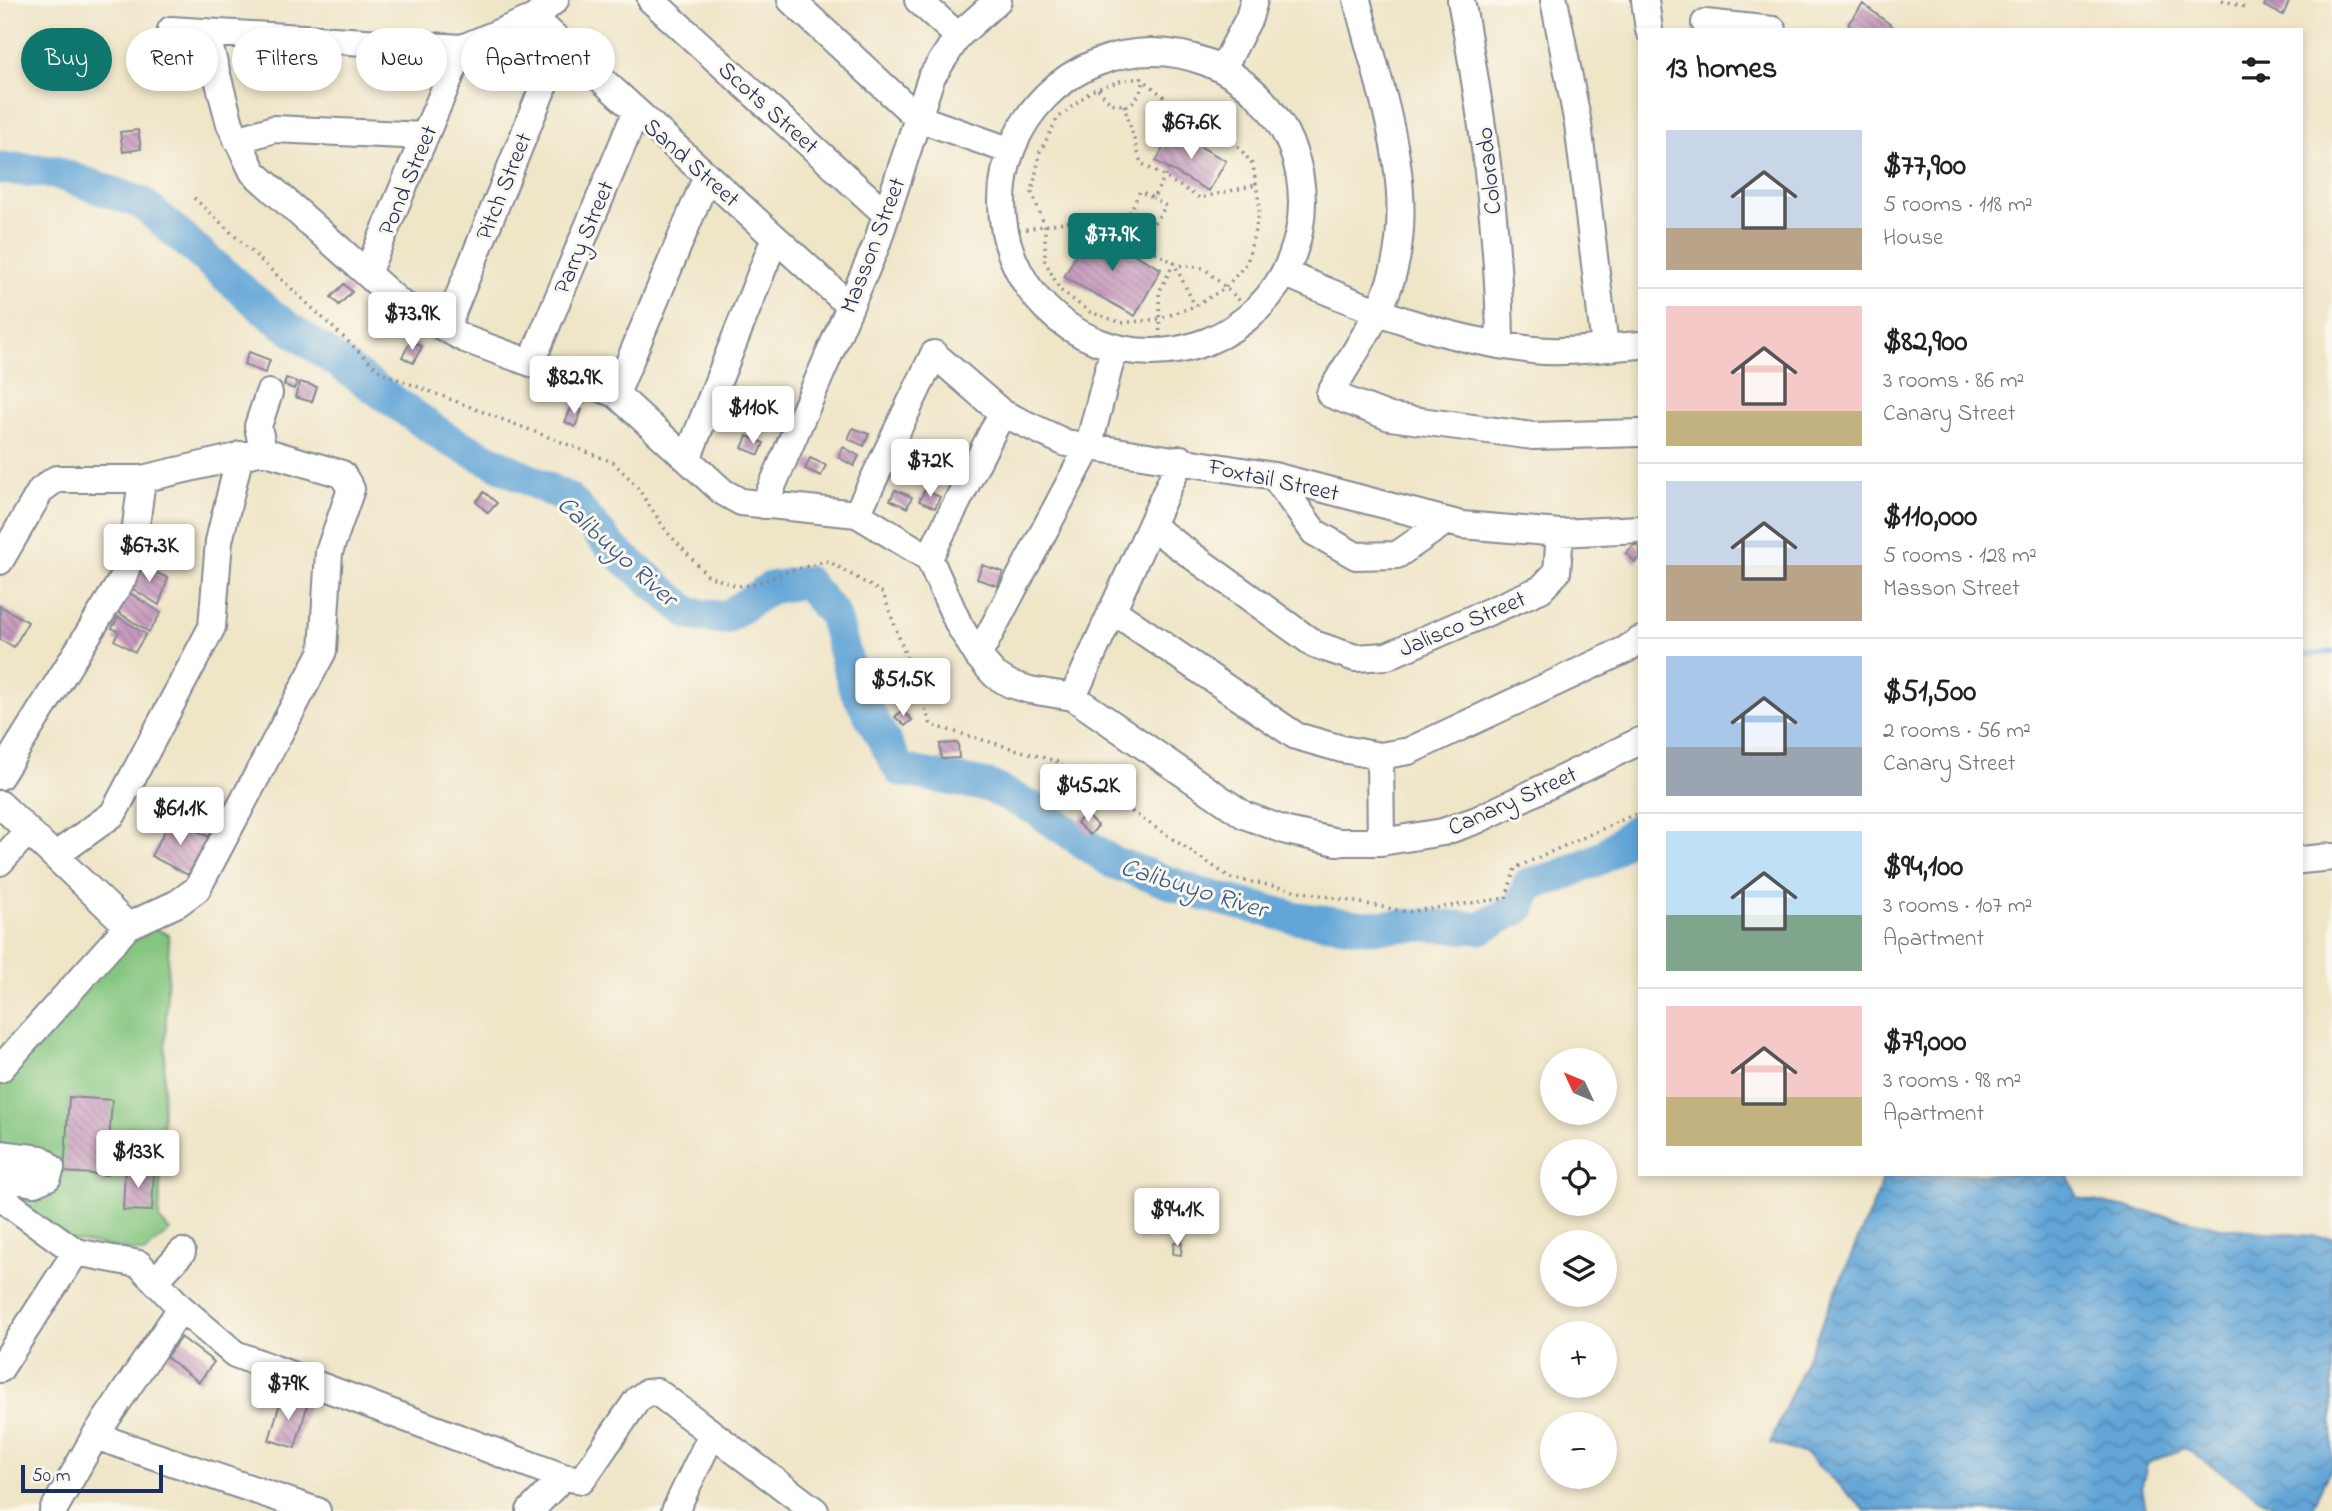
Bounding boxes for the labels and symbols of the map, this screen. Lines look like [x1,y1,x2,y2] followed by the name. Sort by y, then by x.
[709,54,826,164] street label: Scots Street
[1134,102,1248,161] pin: $67.6K
[634,111,747,217] street label: Sand Street
[370,120,448,242] street label: Pond Street
[1468,125,1512,216] street label: Colorado
[468,128,543,246] street label: Pitch Street
[832,173,916,319] street label: Masson Street
[546,176,626,300] street label: Parry Street
[1055,214,1169,273] pin: $77.9K
[355,292,469,352] pin: $73.9K
[517,356,631,416] pin: $82.9K
[704,386,802,446] pin: $110K
[889,440,971,499] pin: $72K
[1204,450,1342,512] street label: Foxtail Street
[547,488,687,619] water label: Calibuyo River
[92,524,206,584] pin: $67.3K
[1394,583,1532,668] street label: Jalisco Street
[846,658,960,718] pin: $51.5K
[1443,758,1584,847] street label: Canary Street
[1031,764,1145,824] pin: $45.2K
[123,788,237,847] pin: $61.1K
[1115,850,1274,931] water label: Calibuyo River
[1540,1048,1617,1125] north arrow
[89,1130,187,1190] pin: $133K
[1120,1188,1234,1248] pin: $94.1K
[247,1362,329,1422] pin: $79K
[21,1462,163,1494] scale bar

